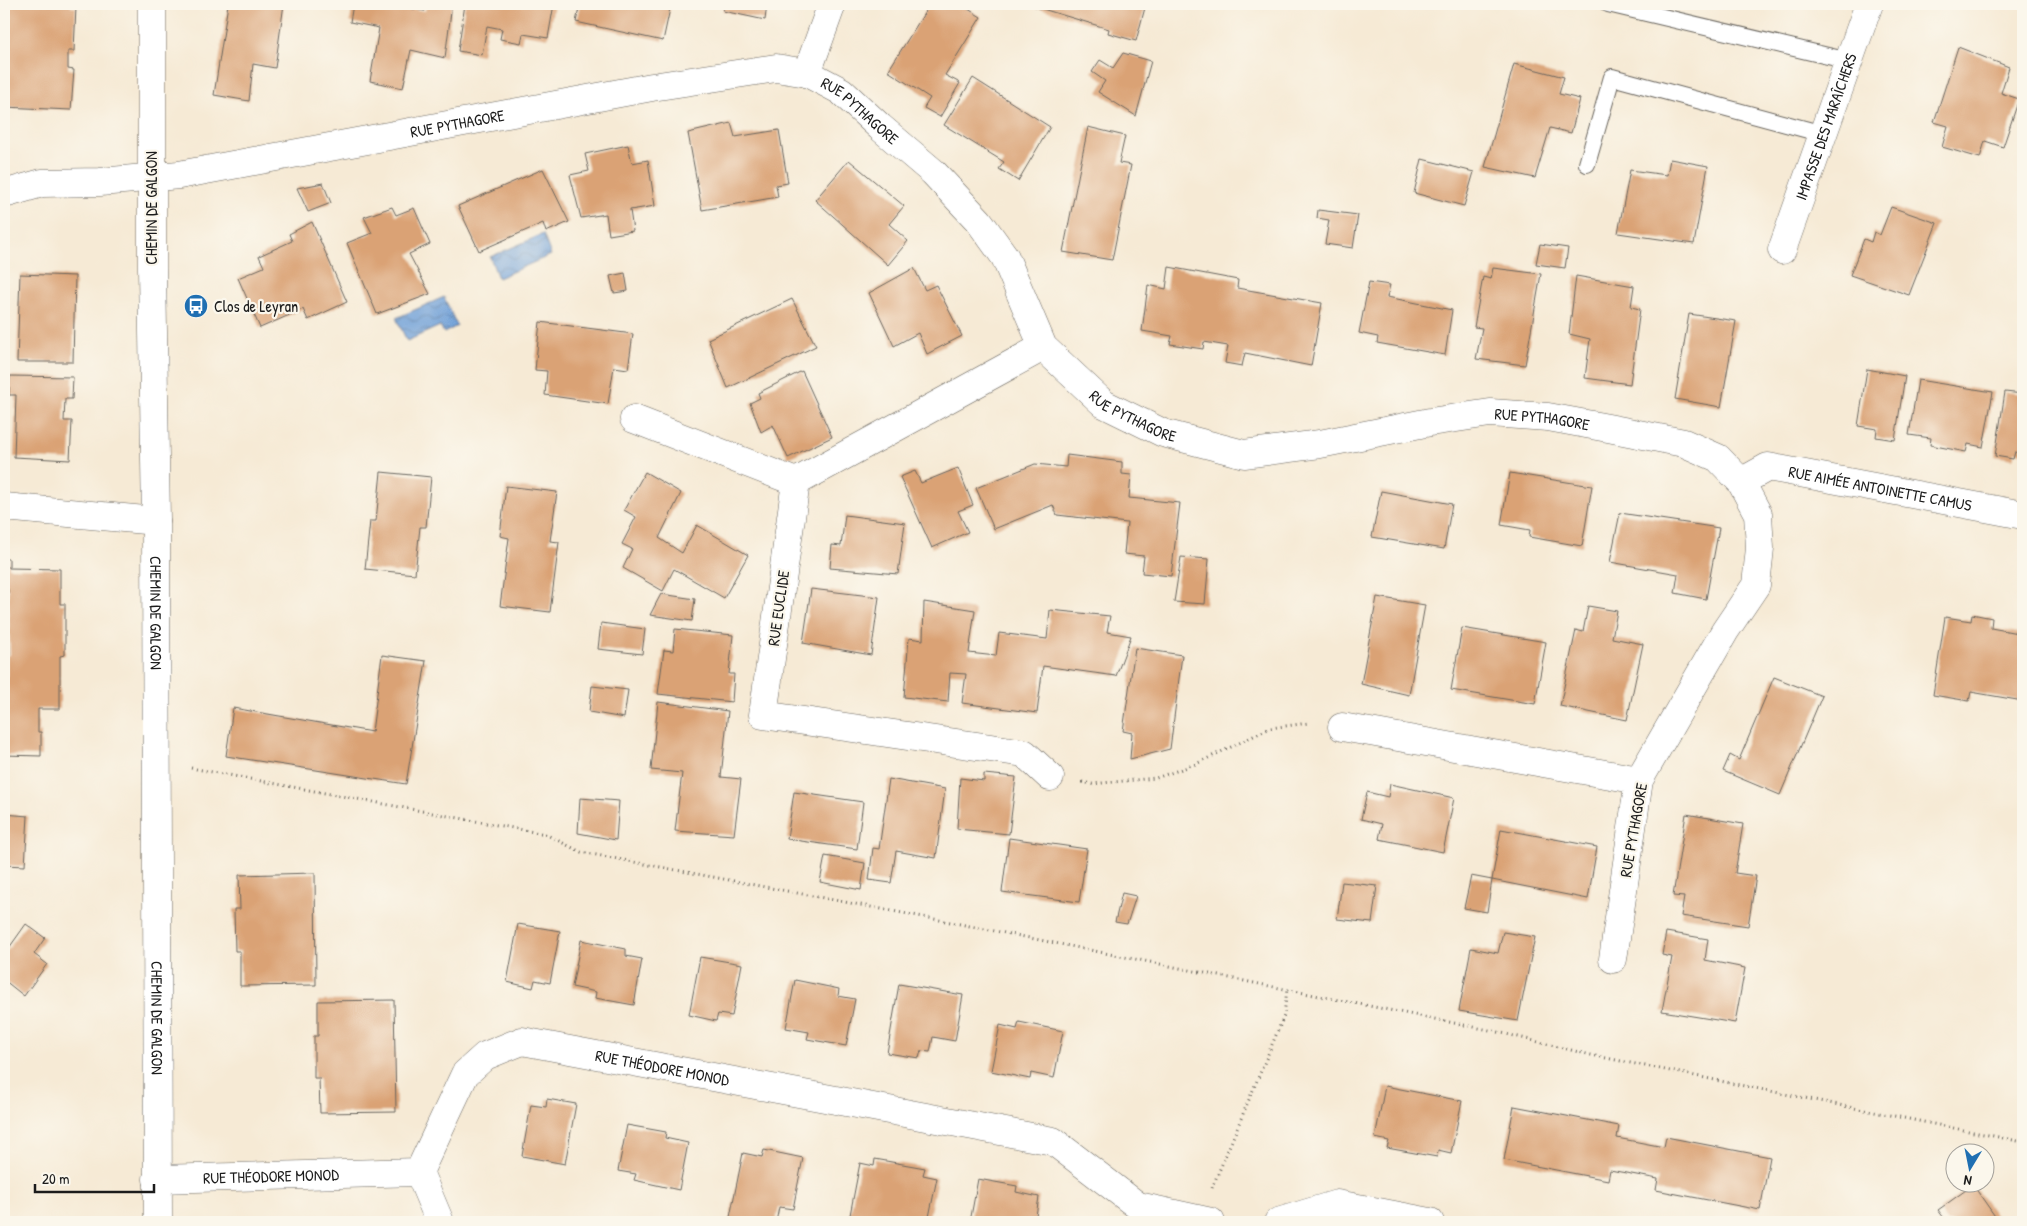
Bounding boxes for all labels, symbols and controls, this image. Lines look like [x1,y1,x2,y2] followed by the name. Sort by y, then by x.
[1790,50,1862,203] street label: IMPASSE DES MARAÎCHERS
[817,71,903,149] street label: RUE PYTHAGORE
[408,104,506,143] street label: RUE PYTHAGORE
[140,151,162,265] street label: CHEMIN DE GALGON
[183,293,209,319] bus stop icon: Clos de Leyran
[214,295,298,317] place label: Clos de Leyran
[1085,385,1179,447] street label: RUE PYTHAGORE
[1494,402,1591,435] street label: RUE PYTHAGORE
[1787,460,1974,516] street label: RUE AIMÉE ANTOINETTE CAMUS
[145,556,167,670] street label: CHEMIN DE GALGON
[762,569,794,647] street label: RUE EUCLIDE
[1614,781,1652,879] street label: RUE PYTHAGORE
[146,961,169,1075] street label: CHEMIN DE GALGON
[594,1044,732,1091] street label: RUE THÉODORE MONOD
[1944,1144,1994,1194] north arrow
[35,1161,154,1193] scale bar
[203,1163,340,1189] street label: RUE THÉODORE MONOD
[42,1168,69,1189] text: 20 m
[1962,1171,1973,1191] text: N

